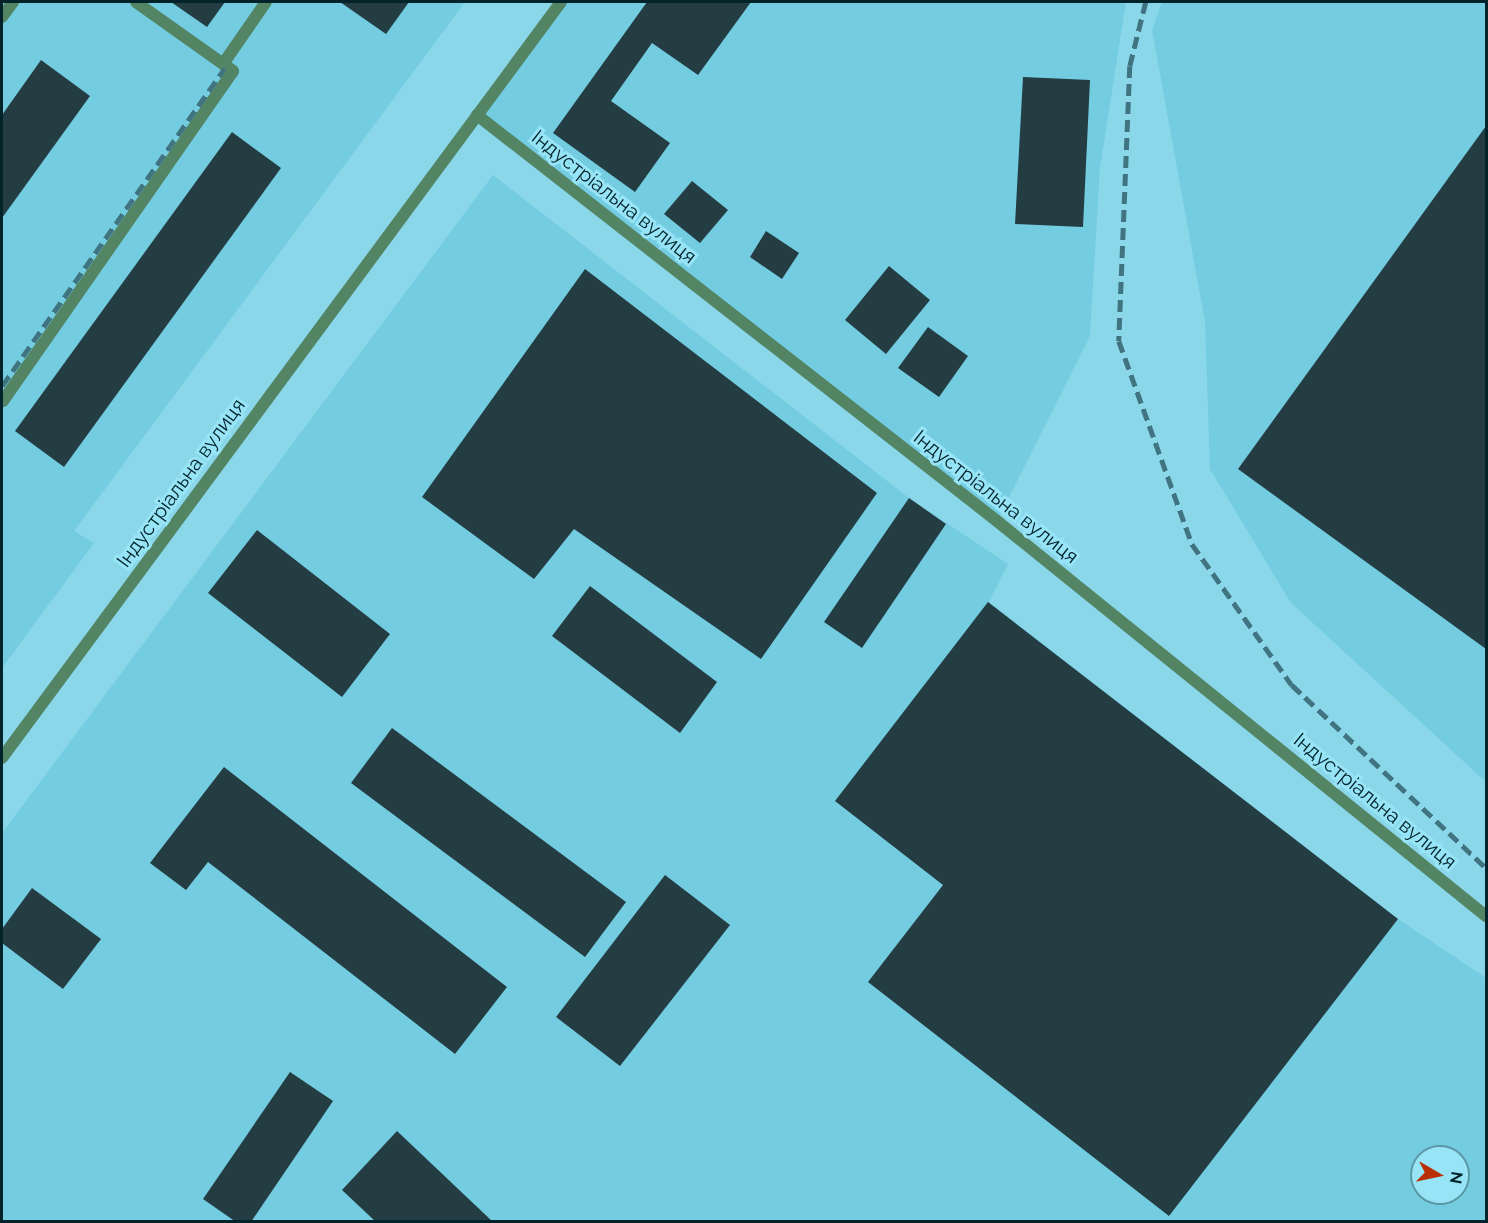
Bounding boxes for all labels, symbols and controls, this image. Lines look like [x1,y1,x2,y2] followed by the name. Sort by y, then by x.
[527,125,701,269] street label: Індустріальна вулиця
[112,394,250,572] street label: Індустріальна вулиця
[909,425,1083,569] street label: Індустріальна вулиця
[1289,728,1461,874] street label: Індустріальна вулиця
[1410,1145,1470,1205] north arrow
[1446,1170,1467,1185] text: N

